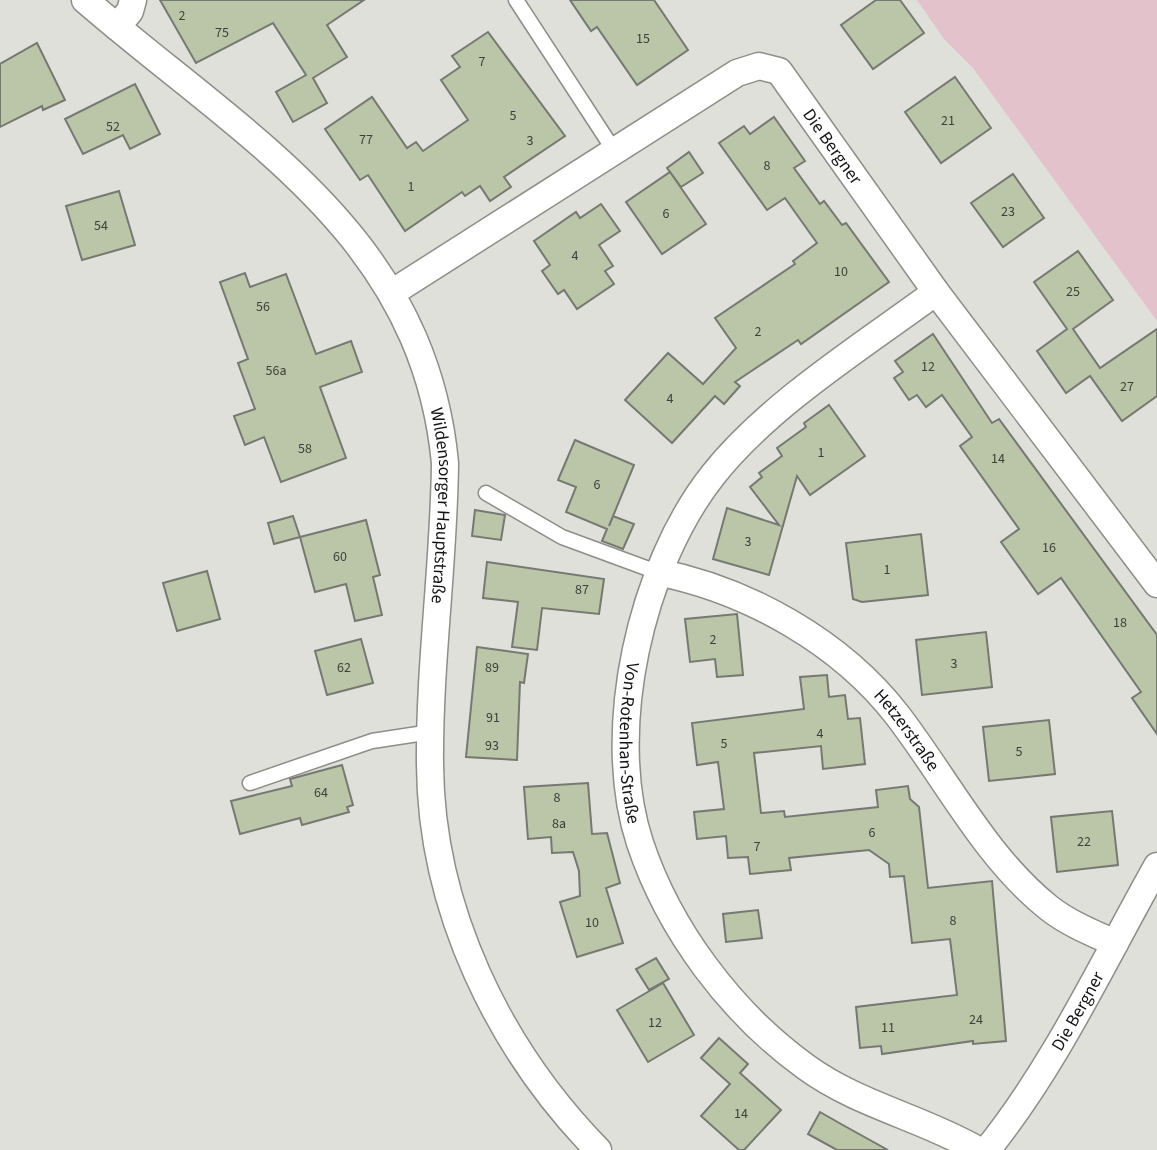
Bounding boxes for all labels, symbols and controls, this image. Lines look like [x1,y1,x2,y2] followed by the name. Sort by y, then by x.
[179,6,186,26] house number: 2
[215,23,229,43] house number: 75
[636,29,650,49] house number: 15
[479,52,486,72] house number: 7
[797,104,868,190] street label: Die Bergner
[510,106,517,126] house number: 5
[941,111,955,131] house number: 21
[106,117,120,137] house number: 52
[359,130,373,150] house number: 77
[527,131,534,151] house number: 3
[764,156,771,176] house number: 8
[408,177,415,197] house number: 1
[1001,202,1015,222] house number: 23
[663,204,670,224] house number: 6
[94,216,108,236] house number: 54
[572,246,579,266] house number: 4
[834,262,848,282] house number: 10
[1066,282,1080,302] house number: 25
[256,297,270,317] house number: 56
[755,322,762,342] house number: 2
[921,357,935,377] house number: 12
[266,361,286,381] house number: 56a
[1120,377,1134,397] house number: 27
[667,389,674,409] house number: 4
[424,405,457,604] street label: Wildensorger Hauptstraße
[298,439,312,459] house number: 58
[818,443,825,463] house number: 1
[991,449,1005,469] house number: 14
[594,475,601,495] house number: 6
[745,532,752,552] house number: 3
[1042,538,1056,558] house number: 16
[333,547,347,567] house number: 60
[884,560,891,580] house number: 1
[575,580,589,600] house number: 87
[1113,613,1127,633] house number: 18
[710,630,717,650] house number: 2
[951,654,958,674] house number: 3
[337,658,351,678] house number: 62
[485,658,499,678] house number: 89
[613,660,646,826] street label: Von-Rotenhan-Straße
[868,684,945,776] street label: Hetzerstraße
[486,708,500,728] house number: 91
[817,724,824,744] house number: 4
[721,734,728,754] house number: 5
[485,736,499,756] house number: 93
[1016,742,1023,762] house number: 5
[314,783,328,803] house number: 64
[554,788,561,808] house number: 8
[552,814,566,834] house number: 8a
[869,823,876,843] house number: 6
[1077,832,1091,852] house number: 22
[754,837,761,857] house number: 7
[950,911,957,931] house number: 8
[585,913,599,933] house number: 10
[1046,966,1111,1056] street label: Die Bergner
[969,1010,983,1030] house number: 24
[648,1013,662,1033] house number: 12
[881,1018,895,1038] house number: 11
[734,1104,748,1124] house number: 14

